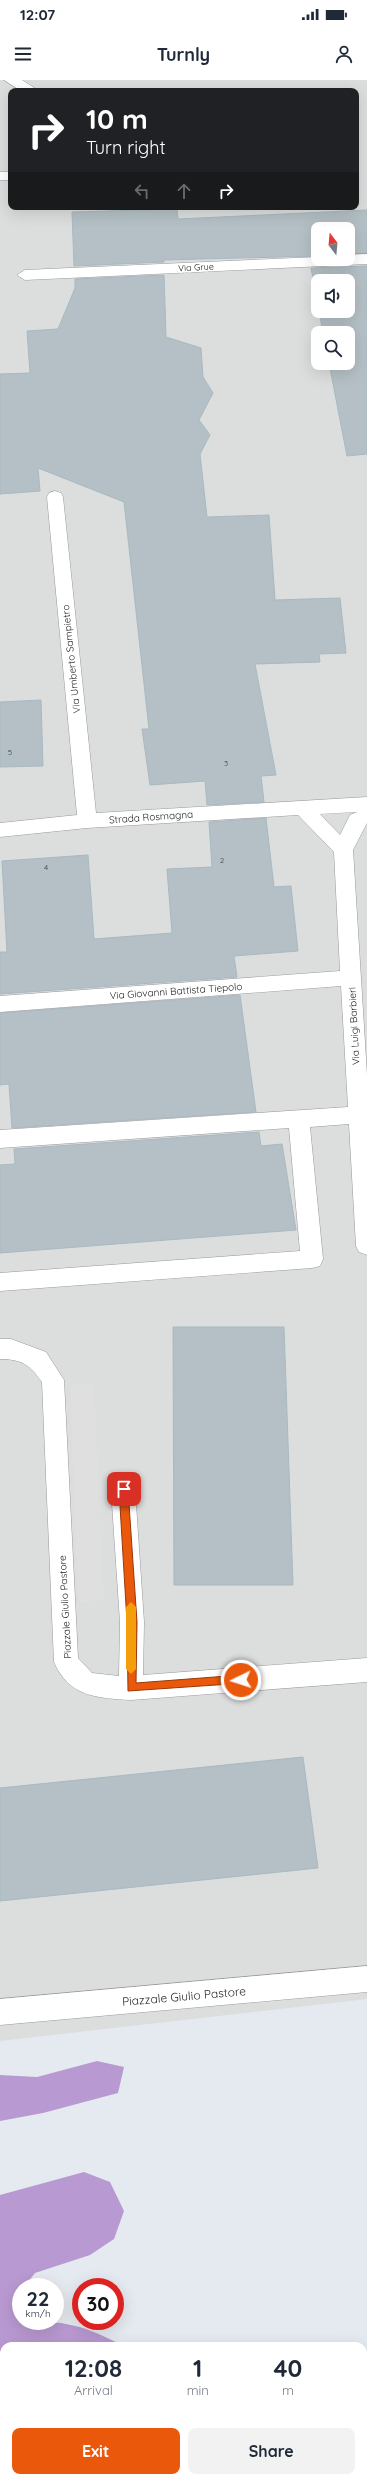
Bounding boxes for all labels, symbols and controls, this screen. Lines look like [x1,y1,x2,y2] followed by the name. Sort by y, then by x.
[20,5,55,24] text: 12:07
[12,43,34,65] icon: menu
[157,43,210,66] text: Turnly
[333,43,355,65] icon: person
[86,101,148,136] text: 10 m
[20,104,72,156] icon: right
[86,136,166,159] text: Turn right
[131,180,153,202] icon: left
[173,180,195,202] icon: ahead
[215,180,237,202] icon: right
[311,222,355,266] north arrow
[311,222,355,370] map controls
[178,261,214,273] street label: Via Grue
[311,274,355,318] button: sound
[311,326,355,370] button: search
[59,604,83,714] street label: Via Umberto Sampietro
[8,747,12,757] house number: 5
[224,758,228,768] house number: 3
[109,808,193,826] street label: Strada Rosmagna
[220,855,225,865] house number: 2
[44,862,48,872] house number: 4
[109,980,243,1002] street label: Via Giovanni Battista Tiepolo
[345,987,363,1065] street label: Via Luigi Barbieri
[107,1472,141,1506] pin
[113,1478,135,1500] icon: arrive
[56,1555,74,1659] street label: Piazzale Giulio Pastore
[220,1659,262,1701] position arrow
[121,1983,247,2009] street label: Piazzale Giulio Pastore
[72,2278,124,2330] speed limit sign: 30
[27,2286,49,2311] text: 22
[25,2307,51,2320] text: km/h
[65,2353,122,2383] text: 12:08
[193,2353,202,2383] text: 1
[273,2353,302,2383] text: 40
[74,2382,113,2398] text: Arrival
[187,2382,209,2398] text: min
[282,2382,294,2398] text: m
[12,2428,180,2474] button: Exit
[188,2428,355,2474] button: Share

